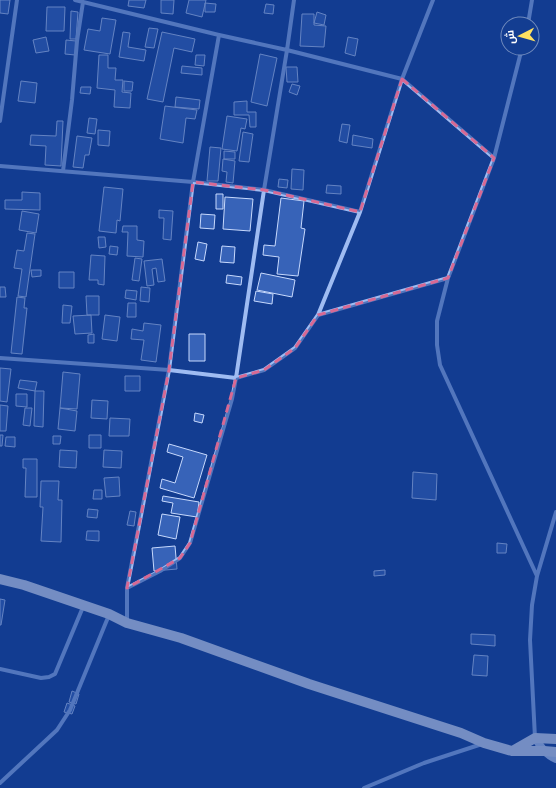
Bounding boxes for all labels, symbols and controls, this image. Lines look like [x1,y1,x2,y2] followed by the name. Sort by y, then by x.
[500,16,540,56] north arrow
[503,29,518,45] text: ش

